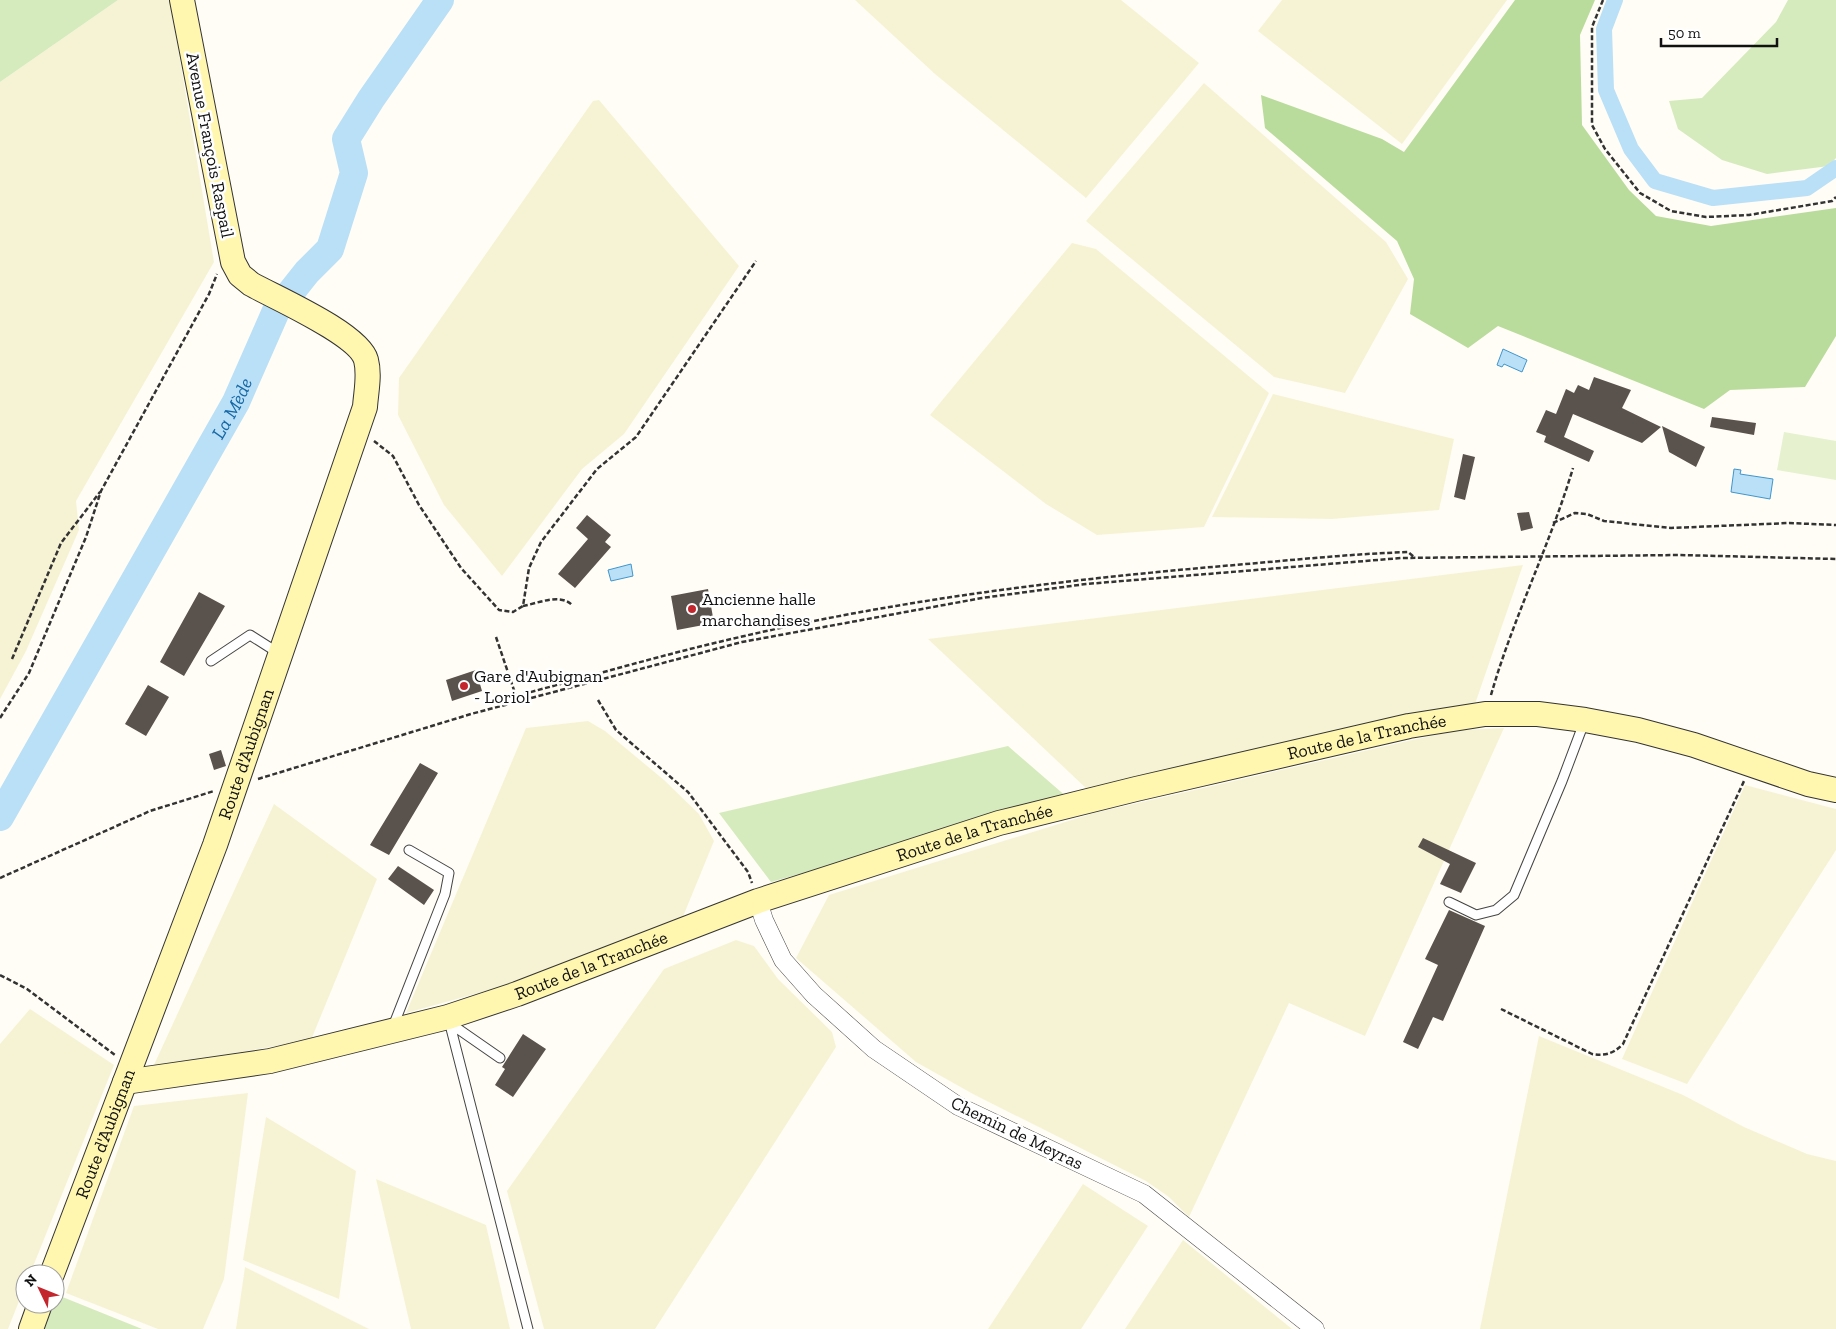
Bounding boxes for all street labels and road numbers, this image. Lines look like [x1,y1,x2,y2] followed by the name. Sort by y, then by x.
[181,50,239,240] street label: Avenue François Raspail
[214,685,279,822] street label: Route d'Aubignan
[1285,709,1448,765] street label: Route de la Tranchée
[894,799,1055,866] street label: Route de la Tranchée
[512,926,671,1005] street label: Route de la Tranchée
[71,1065,140,1202] street label: Route d'Aubignan
[947,1091,1087,1175] street label: Chemin de Meyras

